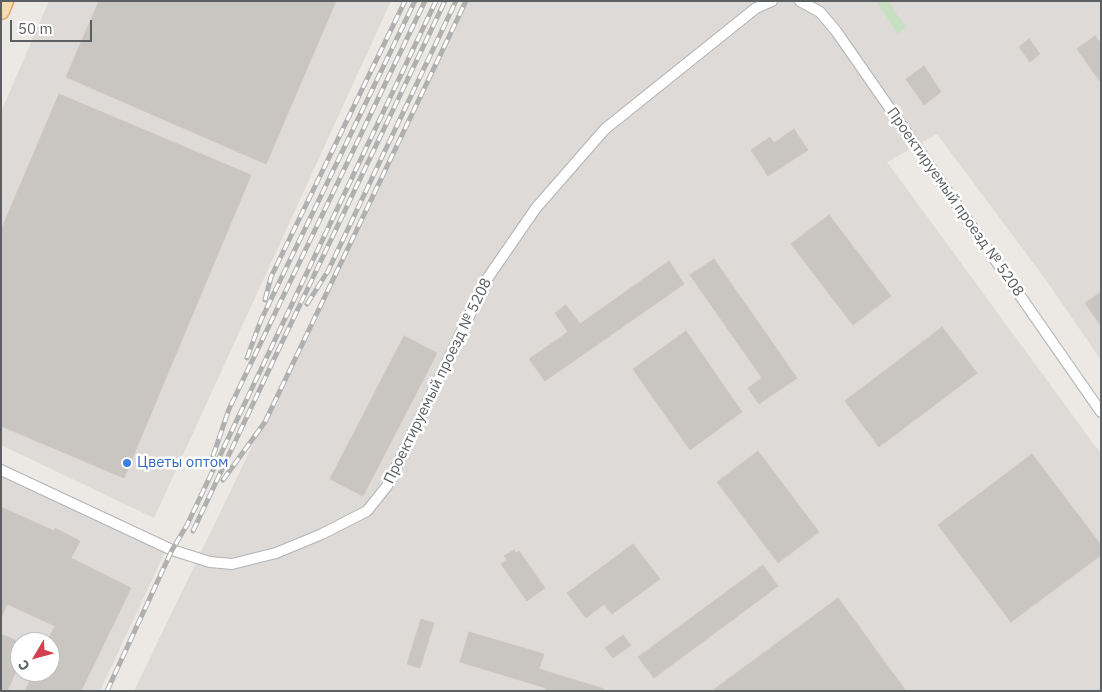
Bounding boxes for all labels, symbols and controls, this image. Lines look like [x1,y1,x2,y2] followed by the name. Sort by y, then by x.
[12,10,95,42] scale bar
[18,19,53,38] text: 50 m
[883,104,1027,300] street label: Проектируемый проезд № 5208
[380,275,496,487] street label: Проектируемый проезд № 5208
[137,454,229,472] place label: Цветы оптом
[121,457,133,469] marker: Цветы оптом
[10,632,60,682] north arrow
[14,656,34,674] text: С

